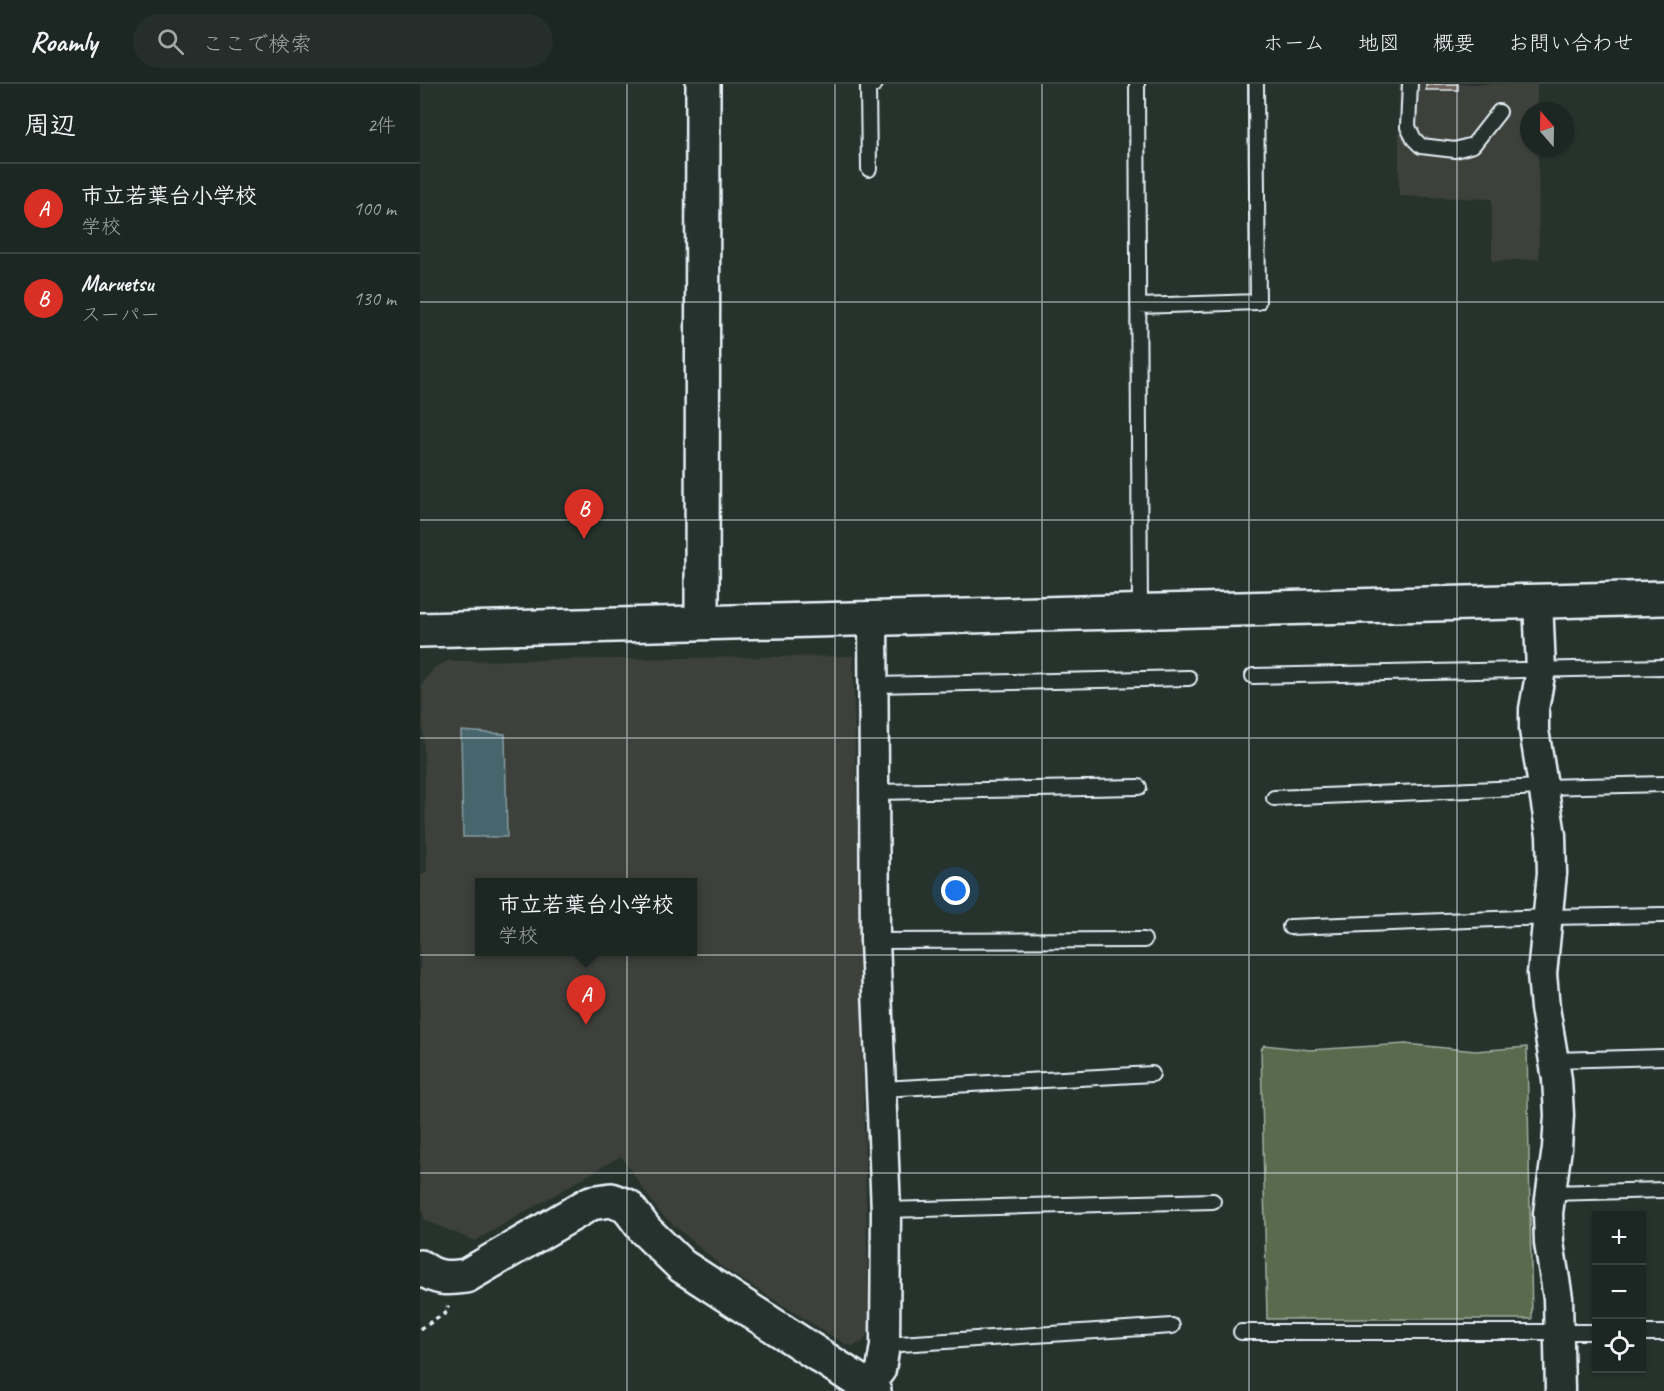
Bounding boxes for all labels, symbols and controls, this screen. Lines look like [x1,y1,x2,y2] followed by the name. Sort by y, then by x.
[133,14,553,68] search box
[30,24,97,59] text: Roamly
[154,25,187,58] icon: search
[202,30,312,58] text: ここで検索
[1263,30,1325,56] text: ホーム
[1358,30,1400,56] text: 地図
[1433,30,1475,56] text: 概要
[1508,30,1634,56] text: お問い合わせ
[1520,102,1574,156] north arrow
[24,109,76,142] text: 周辺
[367,113,396,138] text: 2件
[81,182,257,210] text: 市立若葉台小学校
[38,196,49,221] text: A
[353,196,396,221] text: 100 m
[81,214,121,239] text: 学校
[81,270,153,298] text: Maruetsu
[38,286,49,311] text: B
[353,286,396,311] text: 130 m
[81,302,160,327] text: スーパー
[564,490,604,539] pin: B
[941,876,970,905] your location
[475,878,697,956] popup
[498,891,674,919] text: 市立若葉台小学校
[498,923,538,948] text: 学校
[566,976,606,1025] pin: A
[1592,1211,1646,1373] map controls
[1592,1211,1646,1265] button: +
[1592,1265,1646,1319] button: −
[1592,1319,1646,1373] button: locate

